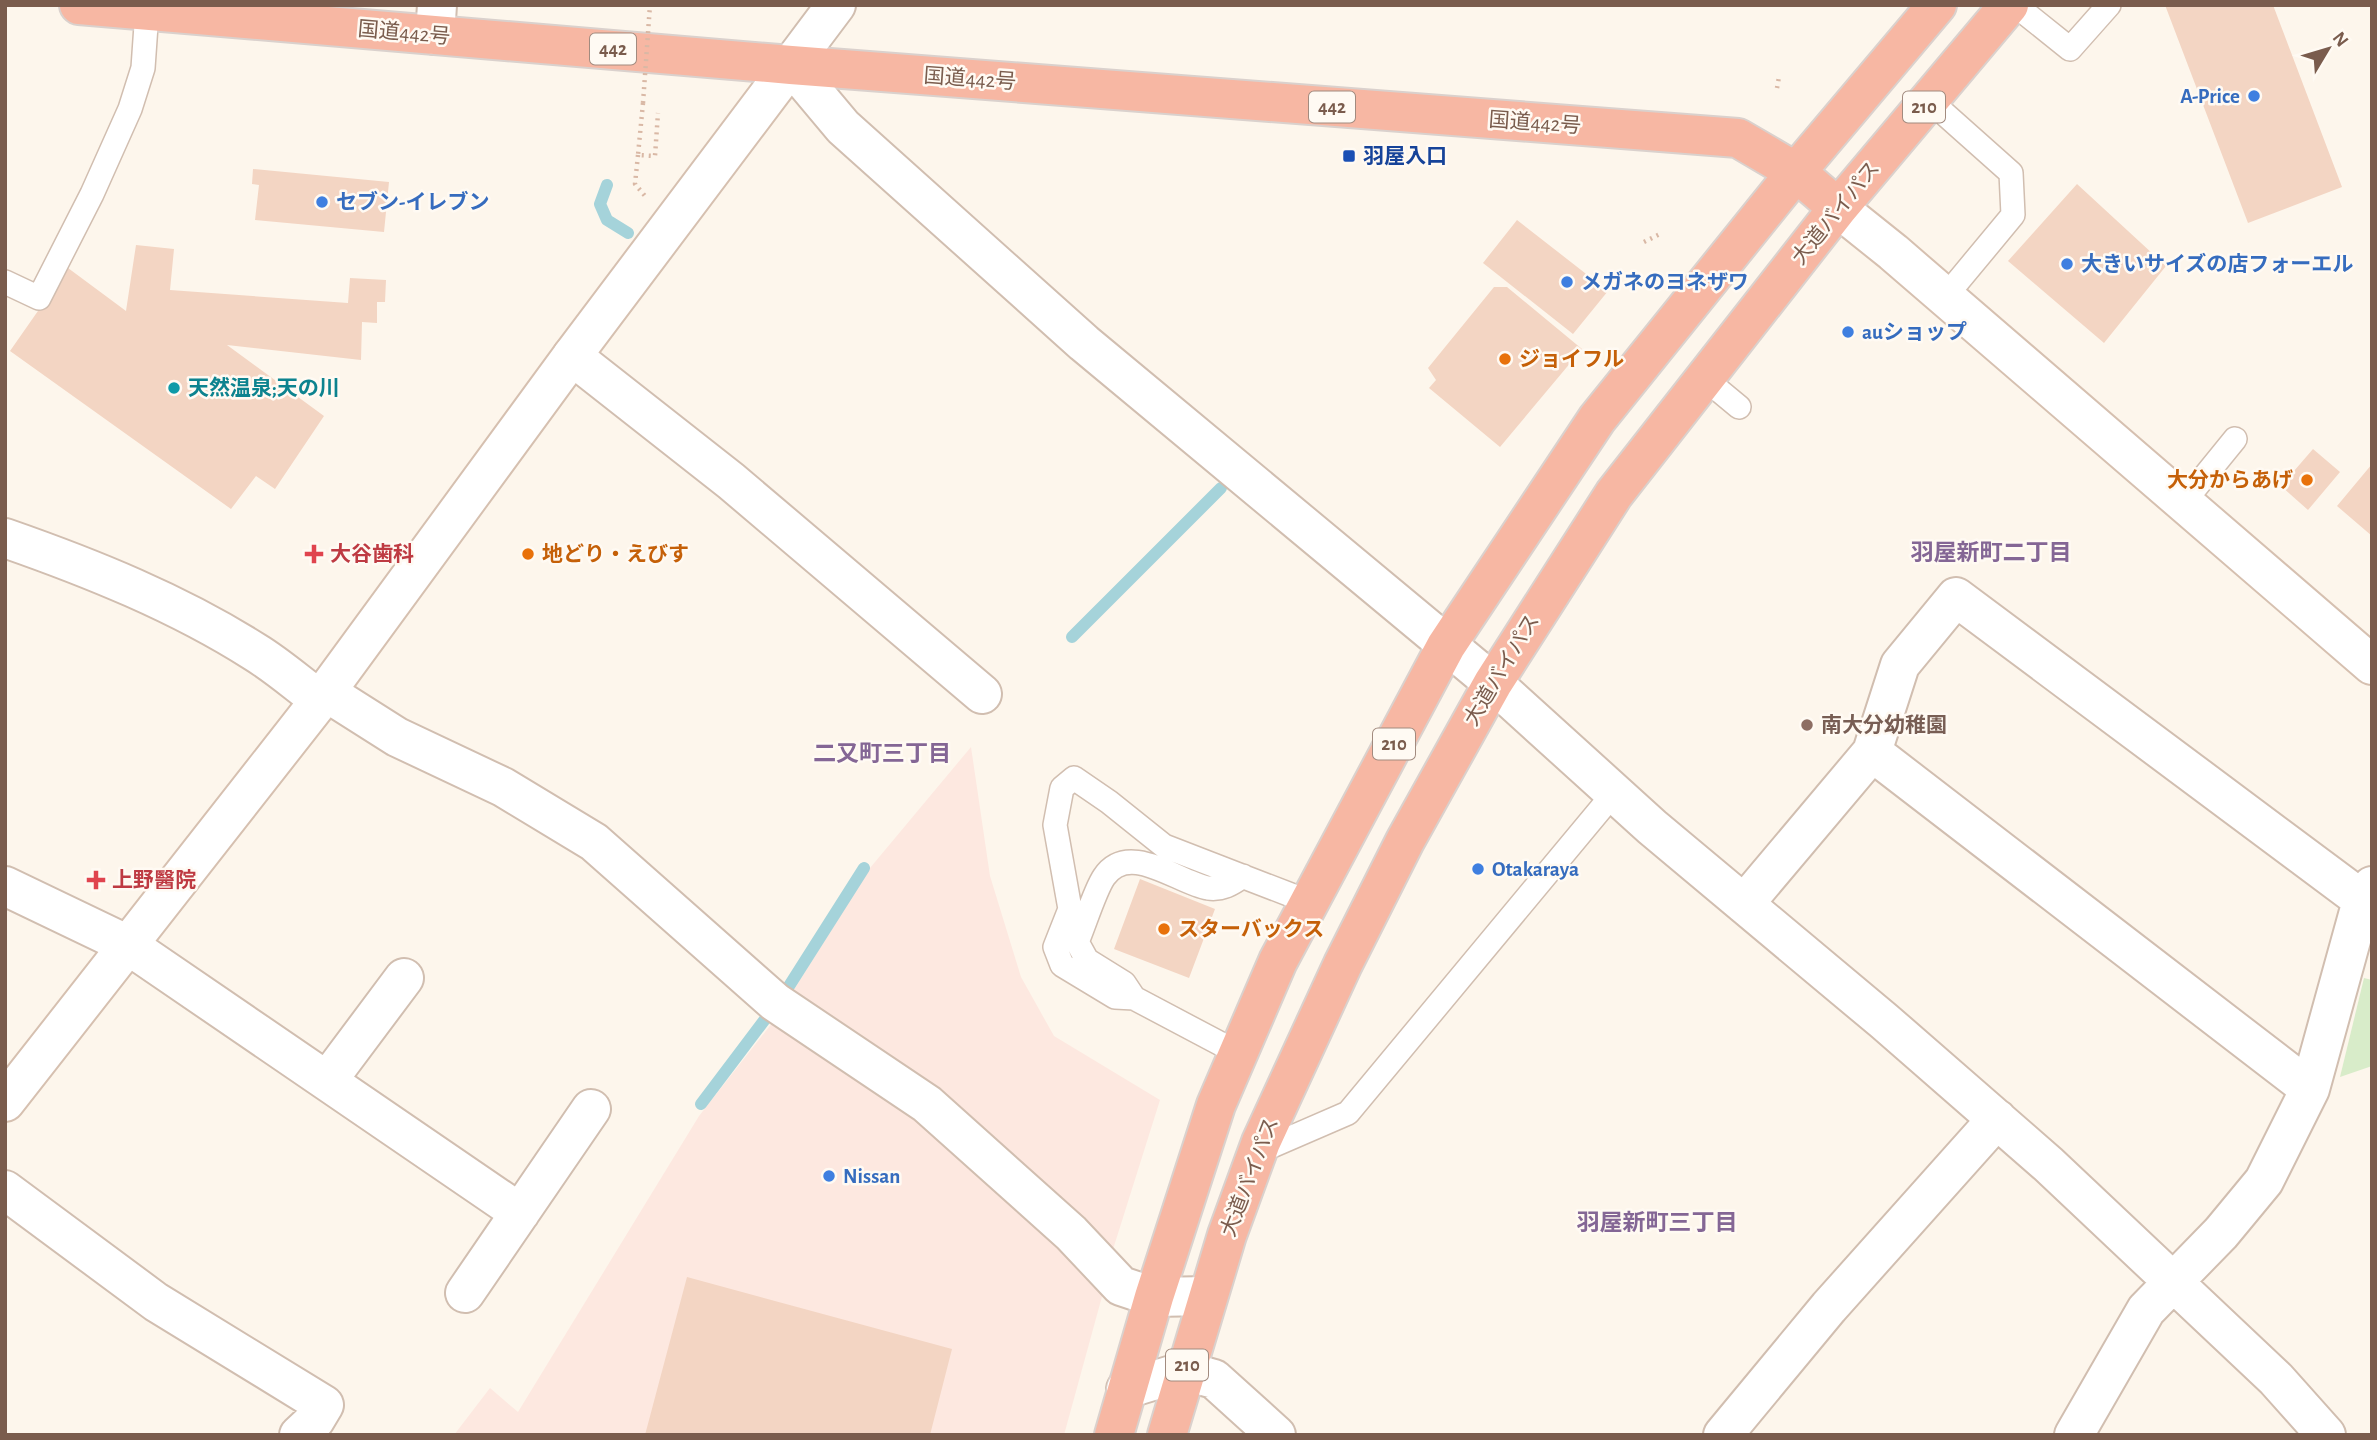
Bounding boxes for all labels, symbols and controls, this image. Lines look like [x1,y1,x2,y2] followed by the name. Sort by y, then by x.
[2293,14,2363,84] north arrow
[357,18,451,48] street label: 国道442号
[2329,28,2352,51] text: N
[590,34,636,64] road number: 442
[923,64,1017,93] street label: 国道442号
[2180,86,2240,107] place label: A-Price
[2246,88,2262,104] marker: A-Price
[1309,92,1355,122] road number: 442
[1903,92,1945,122] road number: 210
[1488,108,1582,137] street label: 国道442号
[1363,146,1447,167] place label: 羽屋入口
[1341,148,1357,164] marker: 羽屋入口
[1788,157,1884,268] street label: 大道バイパス
[336,190,489,213] place label: セブン-イレブン
[314,194,330,210] marker: セブン-イレブン
[2081,252,2353,275] place label: 大きいサイズの店フォーエル
[2059,256,2075,272] marker: 大きいサイズの店フォーエル
[1581,270,1749,293] place label: メガネのヨネザワ
[1559,274,1575,290] marker: メガネのヨネザワ
[1862,321,1967,343] place label: auショップ
[1840,324,1856,340] marker: auショップ
[1519,348,1624,370] place label: ジョイフル
[1497,351,1513,367] marker: ジョイフル
[188,376,340,399] place label: 天然温泉;天の川
[166,380,182,396] marker: 天然温泉;天の川
[2167,469,2293,491] place label: 大分からあげ
[2299,472,2315,488] marker: 大分からあげ
[1911,540,2072,565] district label: 羽屋新町二丁目
[330,543,414,565] place label: 大谷歯科
[542,543,689,565] place label: 地どり・えびす
[304,544,324,564] marker: 大谷歯科
[520,546,536,562] marker: 地どり・えびす
[1460,610,1543,729] street label: 大道バイパス
[1821,714,1947,736] place label: 南大分幼稚園
[1799,717,1815,733] marker: 南大分幼稚園
[1373,729,1415,760] road number: 210
[813,742,951,766] district label: 二又町三丁目
[1492,859,1579,880] place label: Otakaraya
[1470,861,1486,877] marker: Otakaraya
[112,869,196,891] place label: 上野醫院
[86,870,106,890] marker: 上野醫院
[1178,918,1324,940] place label: スターバックス
[1156,921,1172,937] marker: スターバックス
[1217,1114,1282,1239] street label: 大道バイパス
[843,1166,900,1187] place label: Nissan
[821,1168,837,1184] marker: Nissan
[1577,1210,1738,1235] district label: 羽屋新町三丁目
[1166,1350,1208,1380] road number: 210

